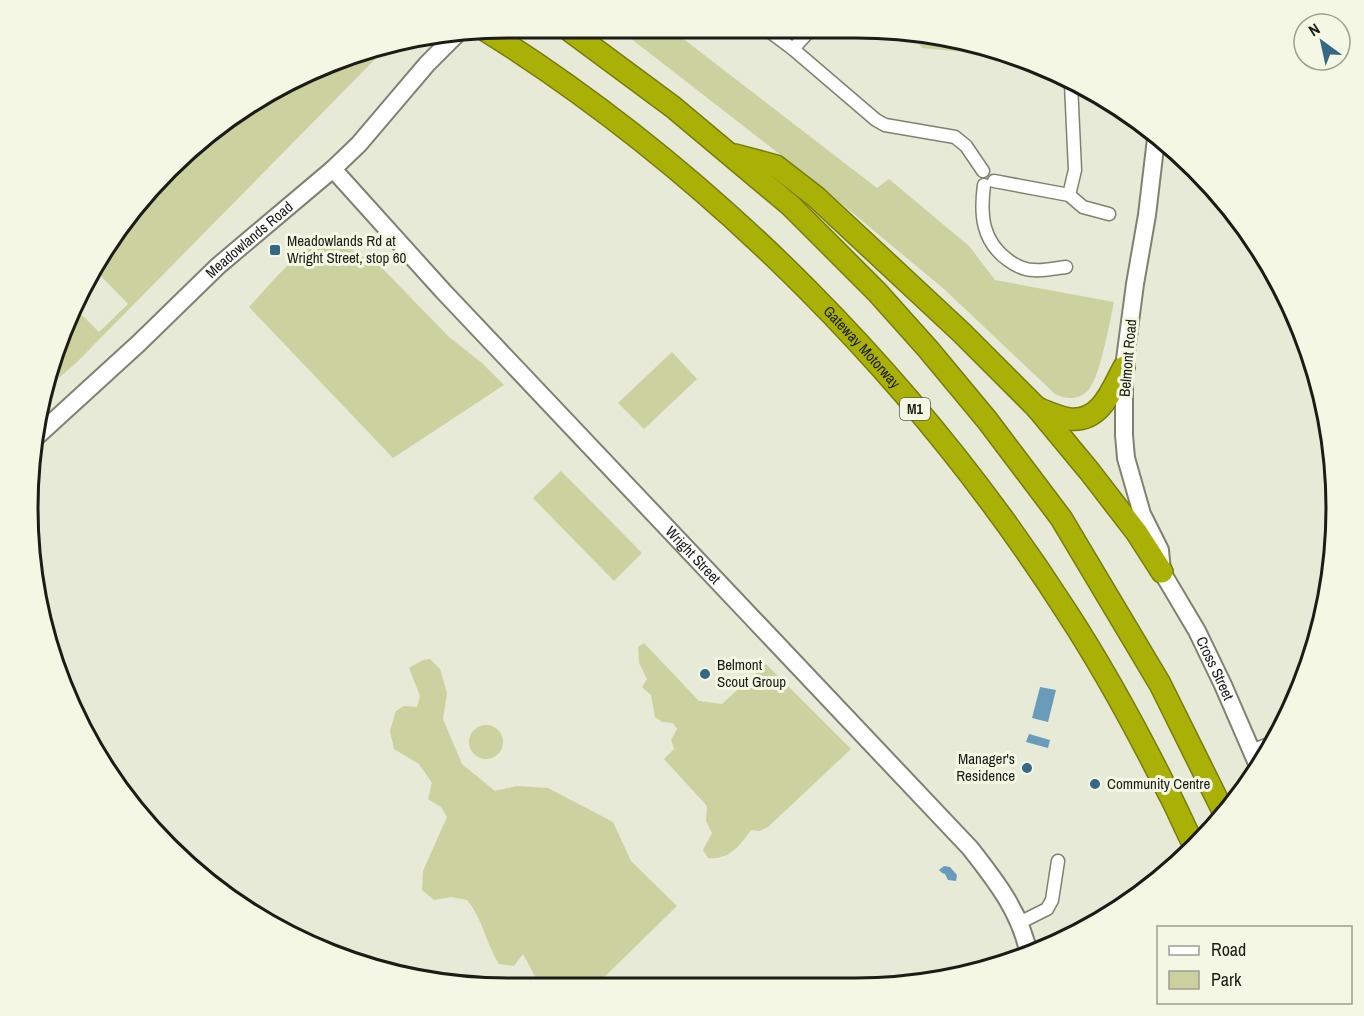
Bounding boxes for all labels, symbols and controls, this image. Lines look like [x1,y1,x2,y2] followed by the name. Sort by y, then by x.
[1292,12,1352,72] north arrow
[1304,18,1324,41] text: N
[201,196,297,283] street label: Meadowlands Road
[287,230,407,268] place label: Meadowlands Rd at Wright Street, stop 60
[268,243,282,257] marker: Meadowlands Rd at Wright Street, stop 60
[819,301,906,393] street label: Gateway Motorway
[1114,318,1141,398] street label: Belmont Road
[900,398,930,420] road number: M1
[661,521,726,589] street label: Wright Street
[1191,633,1240,704] street label: Cross Street
[717,654,786,692] place label: Belmont Scout Group
[698,667,712,681] marker: Belmont Scout Group
[956,748,1015,786] place label: Manager's Residence
[1020,761,1034,775] marker: Manager's Residence
[1107,773,1210,794] place label: Community Centre
[1088,777,1102,791] marker: Community Centre
[1157,926,1352,1004] legend
[1211,937,1246,962] text: Road
[1211,967,1242,992] text: Park

